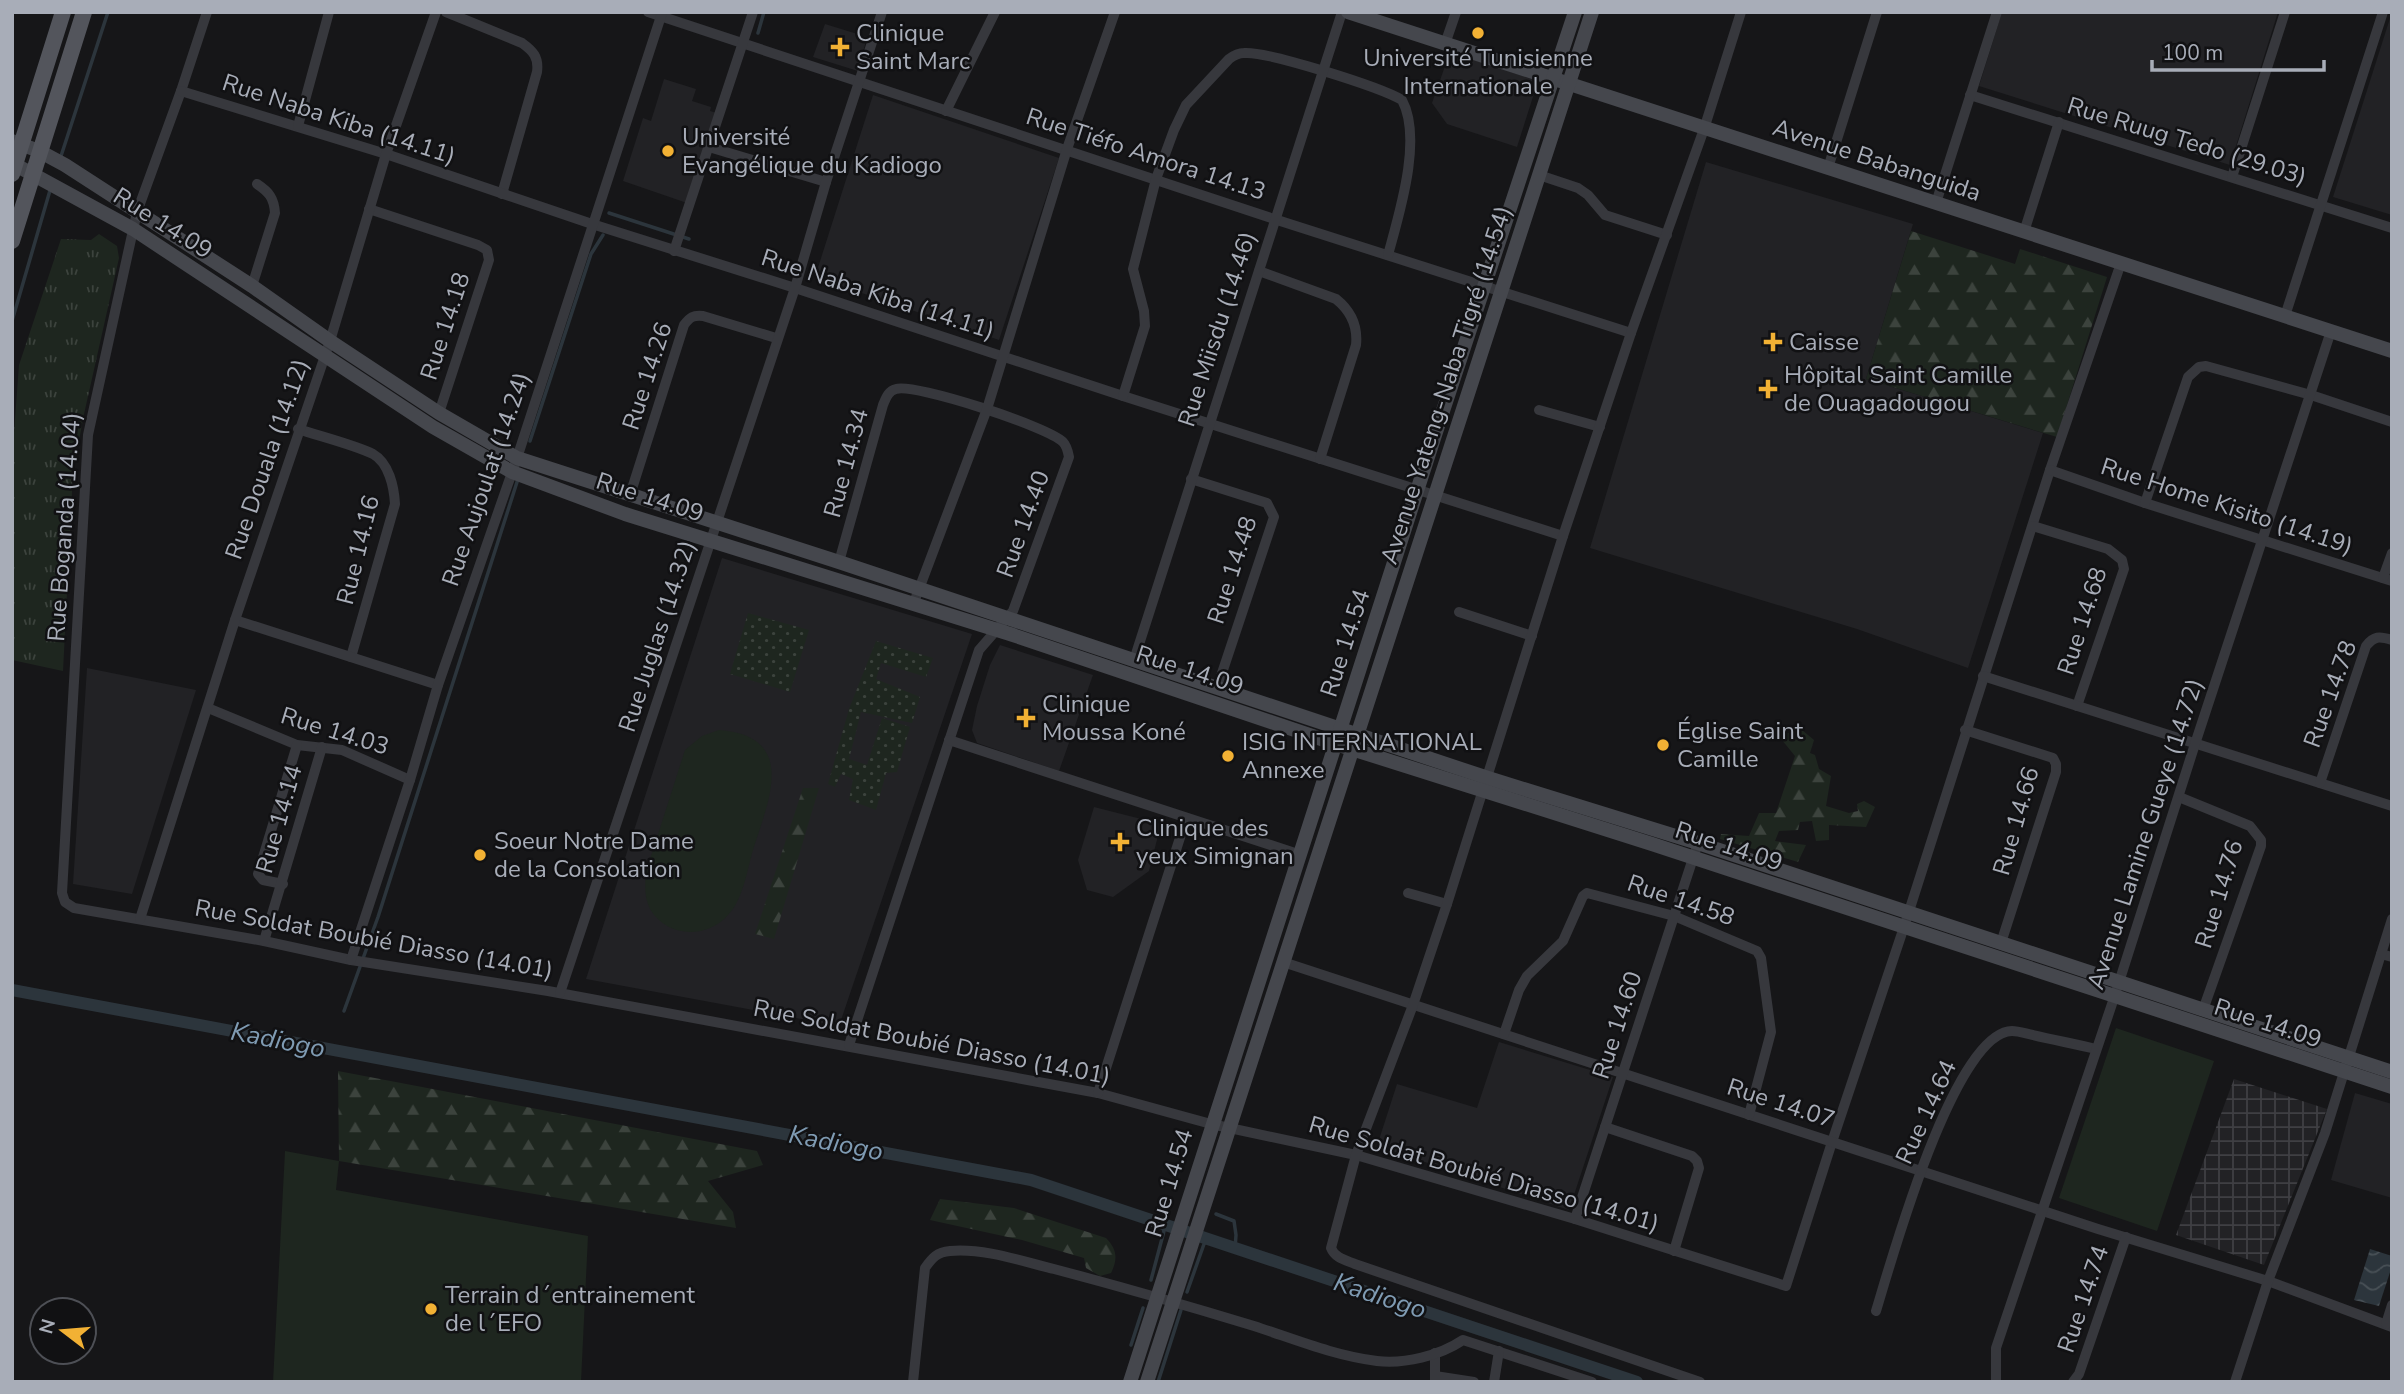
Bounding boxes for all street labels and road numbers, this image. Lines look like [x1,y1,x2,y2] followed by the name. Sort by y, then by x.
[218,66,460,172] street label: Rue Naba Kiba (14.11)
[2063,89,2311,193] street label: Rue Ruug Tedo (29.03)
[1022,100,1270,208] street label: Rue Tiéfo Amora 14.13
[1769,111,1985,209] street label: Avenue Babanguida
[107,180,219,266] street label: Rue 14.09
[1373,202,1519,568] street label: Avenue Yateng-Naba Tigré (14.54)
[1170,227,1264,431] street label: Rue Miisdu (14.46)
[757,241,999,347] street label: Rue Naba Kiba (14.11)
[413,268,477,384] street label: Rue 14.18
[615,318,679,434] street label: Rue 14.26
[218,354,316,564] street label: Rue Douala (14.12)
[434,368,538,590] street label: Rue Aujoulat (14.24)
[816,405,876,521] street label: Rue 14.34
[40,411,88,643] street label: Rue Boganda (14.04)
[2097,450,2357,562] street label: Rue Home Kisito (14.19)
[592,465,708,529] street label: Rue 14.09
[989,466,1057,582] street label: Rue 14.40
[329,492,387,608] street label: Rue 14.16
[1200,512,1264,628] street label: Rue 14.48
[611,536,703,736] street label: Rue Juglas (14.32)
[2050,563,2114,679] street label: Rue 14.68
[1313,585,1377,701] street label: Rue 14.54
[2296,636,2364,752] street label: Rue 14.78
[1132,638,1248,702] street label: Rue 14.09
[2080,674,2210,994] street label: Avenue Lamine Gueye (14.72)
[277,699,393,763] street label: Rue 14.03
[248,761,310,877] street label: Rue 14.14
[1985,763,2047,879] street label: Rue 14.66
[1671,814,1787,878] street label: Rue 14.09
[2187,836,2251,952] street label: Rue 14.76
[1623,867,1739,933] street label: Rue 14.58
[192,892,556,986] street label: Rue Soldat Boubié Diasso (14.01)
[1585,967,1649,1083] street label: Rue 14.60
[2210,991,2326,1055] street label: Rue 14.09
[751,992,1113,1092] street label: Rue Soldat Boubié Diasso (14.01)
[1888,1055,1964,1169] street label: Rue 14.64
[1723,1071,1839,1135] street label: Rue 14.07
[1305,1109,1663,1239] street label: Rue Soldat Boubié Diasso (14.01)
[1137,1125,1201,1241] street label: Rue 14.54
[2050,1241,2116,1357] street label: Rue 14.74

